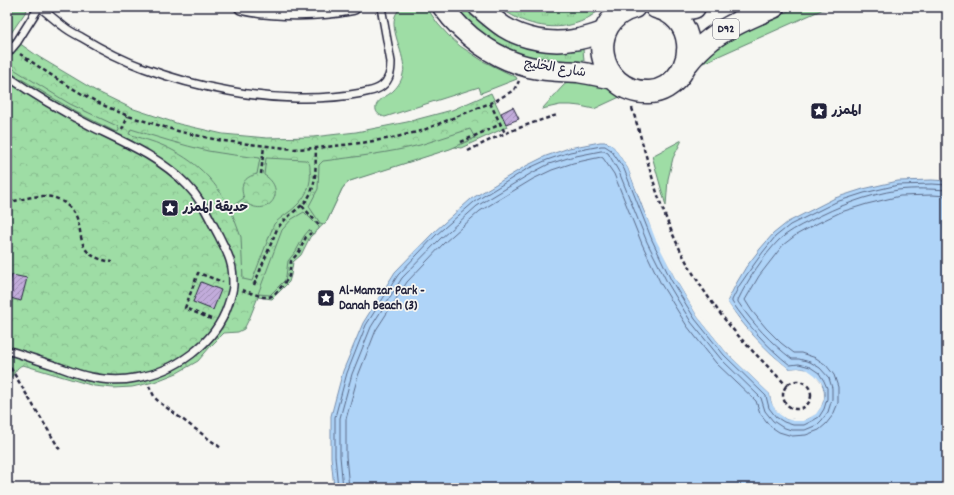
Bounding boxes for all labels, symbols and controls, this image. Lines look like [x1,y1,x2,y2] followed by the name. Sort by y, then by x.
[713,19,739,39] road number: D92
[523,55,587,83] street label: شارع الخليج
[809,101,829,121] place icon: الممزر
[831,102,861,121] place label: الممزر
[160,198,180,218] place icon: حديقة الممزر
[182,199,249,218] place label: حديقة الممزر
[339,282,425,316] place label: Al-Mamzar Park - Danah Beach (3)
[316,288,336,308] place icon: Al-Mamzar Park - Danah Beach (3)

